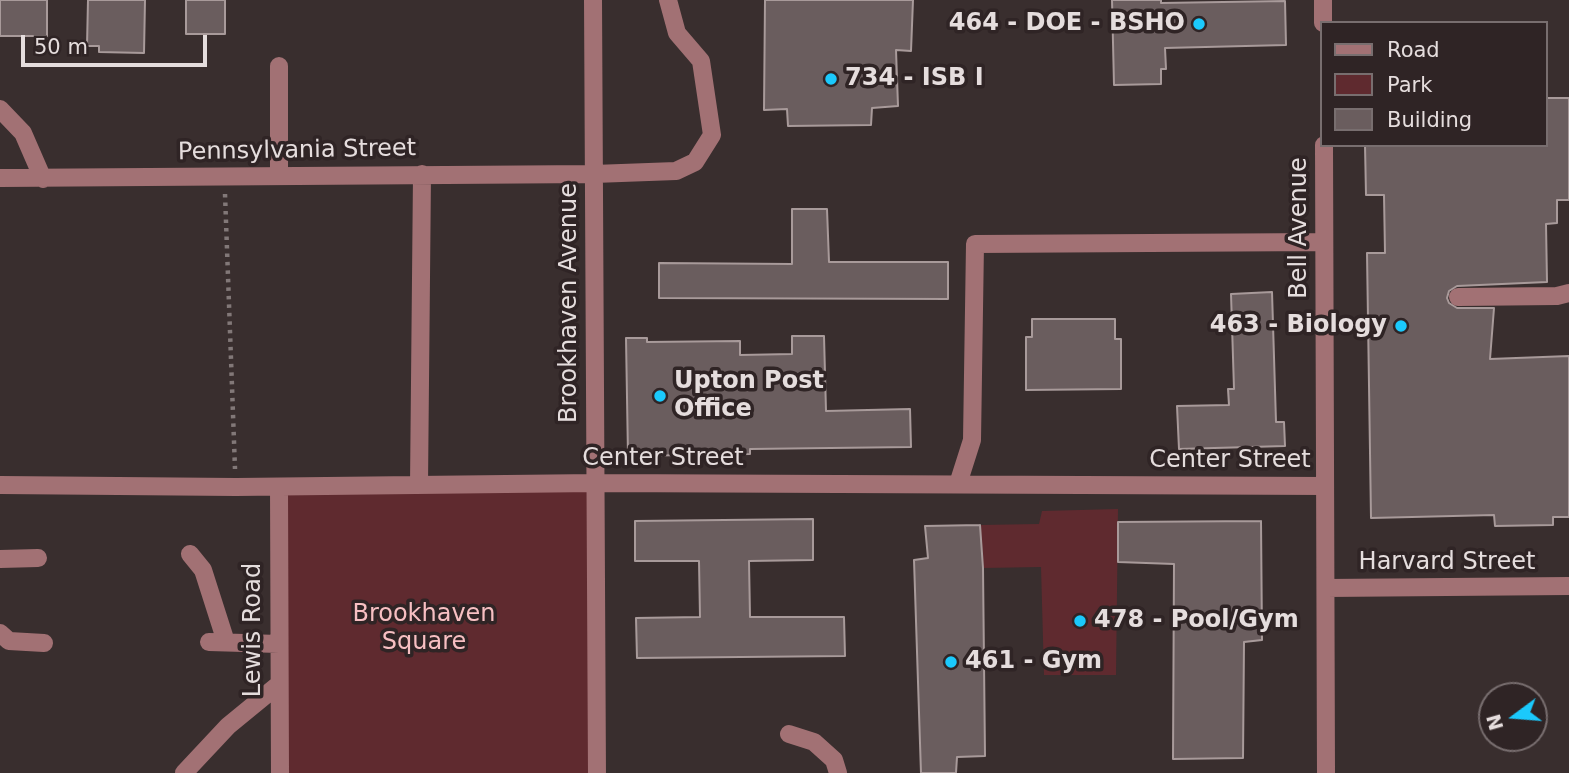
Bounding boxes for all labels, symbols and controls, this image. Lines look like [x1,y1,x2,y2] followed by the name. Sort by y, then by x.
[949,10,1185,38] place label: 464 - DOE - BSHO
[1191,16,1207,32] marker: 464 - DOE - BSHO
[24,21,210,65] scale bar
[1320,21,1548,147] legend
[34,35,88,59] text: 50 m
[1387,38,1440,62] text: Road
[845,65,984,93] place label: 734 - ISB I
[823,71,839,87] marker: 734 - ISB I
[1387,73,1432,97] text: Park
[1387,108,1472,132] text: Building
[178,135,416,167] street label: Pennsylvania Street
[1286,157,1314,299] street label: Bell Avenue
[556,183,584,423] street label: Brookhaven Avenue
[1210,312,1387,340] place label: 463 - Biology
[1393,318,1409,334] marker: 463 - Biology
[674,368,824,424] place label: Upton Post Office
[652,388,668,404] marker: Upton Post Office
[582,445,744,473] street label: Center Street
[1149,447,1311,475] street label: Center Street
[1359,549,1535,577] street label: Harvard Street
[240,563,268,697] street label: Lewis Road
[352,601,496,657] park label: Brookhaven Square
[1094,607,1299,635] place label: 478 - Pool/Gym
[1072,613,1088,629] marker: 478 - Pool/Gym
[965,648,1102,676] place label: 461 - Gym
[943,654,959,670] marker: 461 - Gym
[1478,682,1548,752] north arrow
[1482,712,1508,733] text: N

